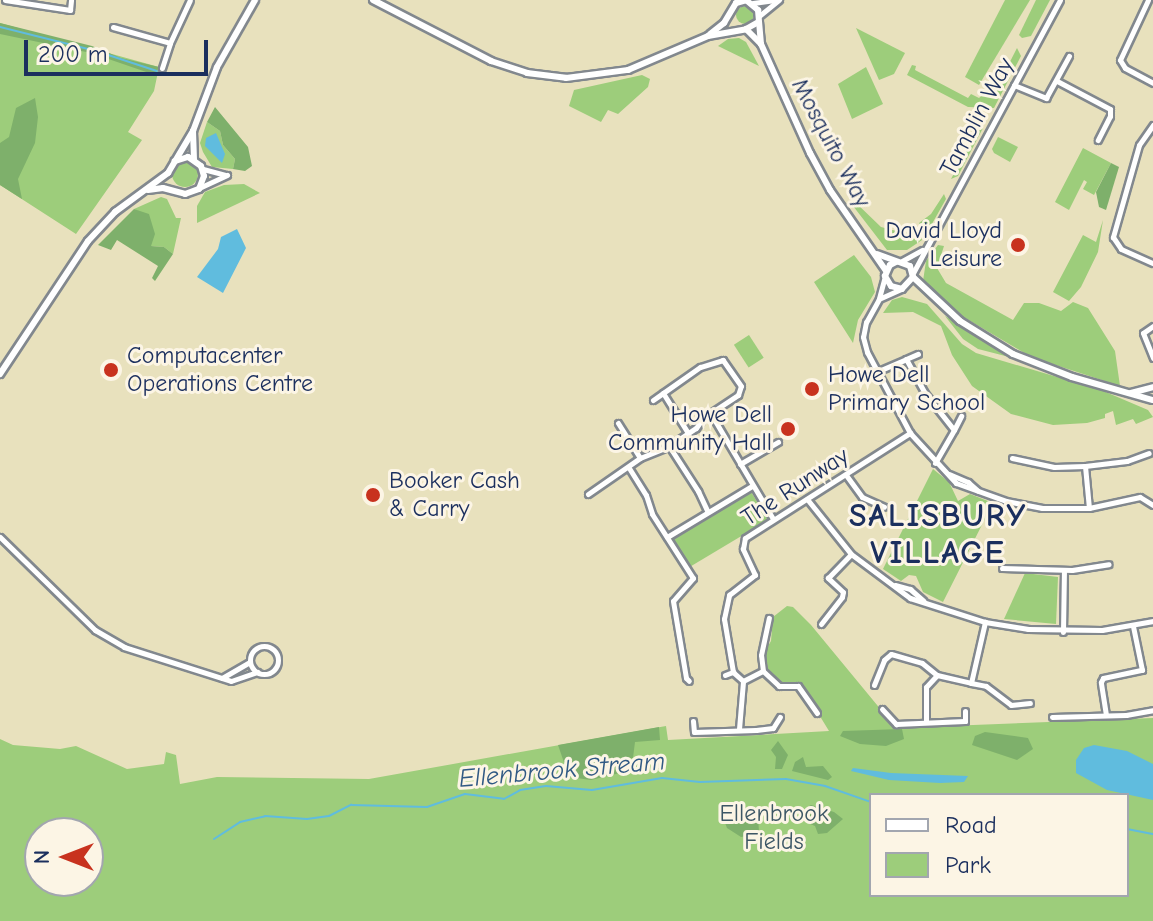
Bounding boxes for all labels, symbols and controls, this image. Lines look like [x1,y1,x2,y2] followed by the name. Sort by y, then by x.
[28,24,212,74] scale bar
[38,40,108,68] text: 200 m
[934,53,1020,181] street label: Tamblin Way
[785,74,877,212] street label: Mosquito Way
[885,217,1002,273] place label: David Lloyd Leisure
[1009,236,1027,254] marker: David Lloyd Leisure
[127,342,313,398] place label: Computacenter Operations Centre
[102,361,120,379] marker: Computacenter Operations Centre
[828,361,985,417] place label: Howe Dell Primary School
[803,380,821,398] marker: Howe Dell Primary School
[608,401,772,457] place label: Howe Dell Community Hall
[779,420,797,438] marker: Howe Dell Community Hall
[736,442,854,532] street label: The Runway
[389,467,520,523] place label: Booker Cash & Carry
[364,486,382,504] marker: Booker Cash & Carry
[849,498,1027,573] district label: SALISBURY VILLAGE
[458,746,666,796] water label: Ellenbrook Stream
[869,793,1129,897] legend
[719,800,829,856] park label: Ellenbrook Fields
[945,811,997,839] text: Road
[24,817,104,897] north arrow
[29,850,55,864] text: N
[945,851,991,879] text: Park

